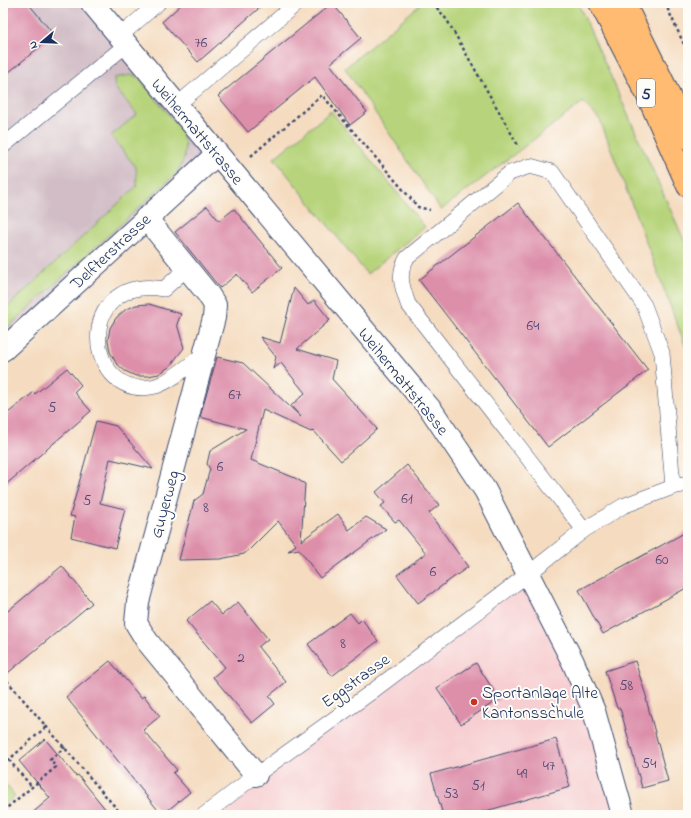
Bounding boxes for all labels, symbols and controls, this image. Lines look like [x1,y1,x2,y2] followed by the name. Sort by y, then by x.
[22,22,62,62] north arrow
[195,32,208,54] house number: 76
[25,39,42,51] text: N
[145,73,249,191] street label: Weihermattstrasse
[637,79,655,107] road number: 5
[64,208,157,297] street label: Delfterstrasse
[527,315,539,337] house number: 64
[351,323,454,442] street label: Weihermattstrasse
[229,384,241,406] house number: 67
[48,397,57,419] house number: 5
[217,456,224,478] house number: 6
[144,468,188,542] street label: Guyerweg
[401,488,413,510] house number: 61
[83,490,92,512] house number: 5
[203,497,209,519] house number: 8
[655,549,669,571] house number: 60
[430,561,437,583] house number: 6
[340,633,346,655] house number: 8
[237,647,245,669] house number: 2
[316,648,397,716] street label: Eggstrasse
[619,675,633,697] house number: 58
[482,681,598,726] place label: Sportanlage Alte Kantonsschule
[469,697,479,707] marker: Sportanlage Alte Kantonsschule
[642,753,656,775] house number: 54
[543,755,555,777] house number: 47
[517,763,528,785] house number: 49
[471,775,485,797] house number: 51
[444,783,458,805] house number: 53

